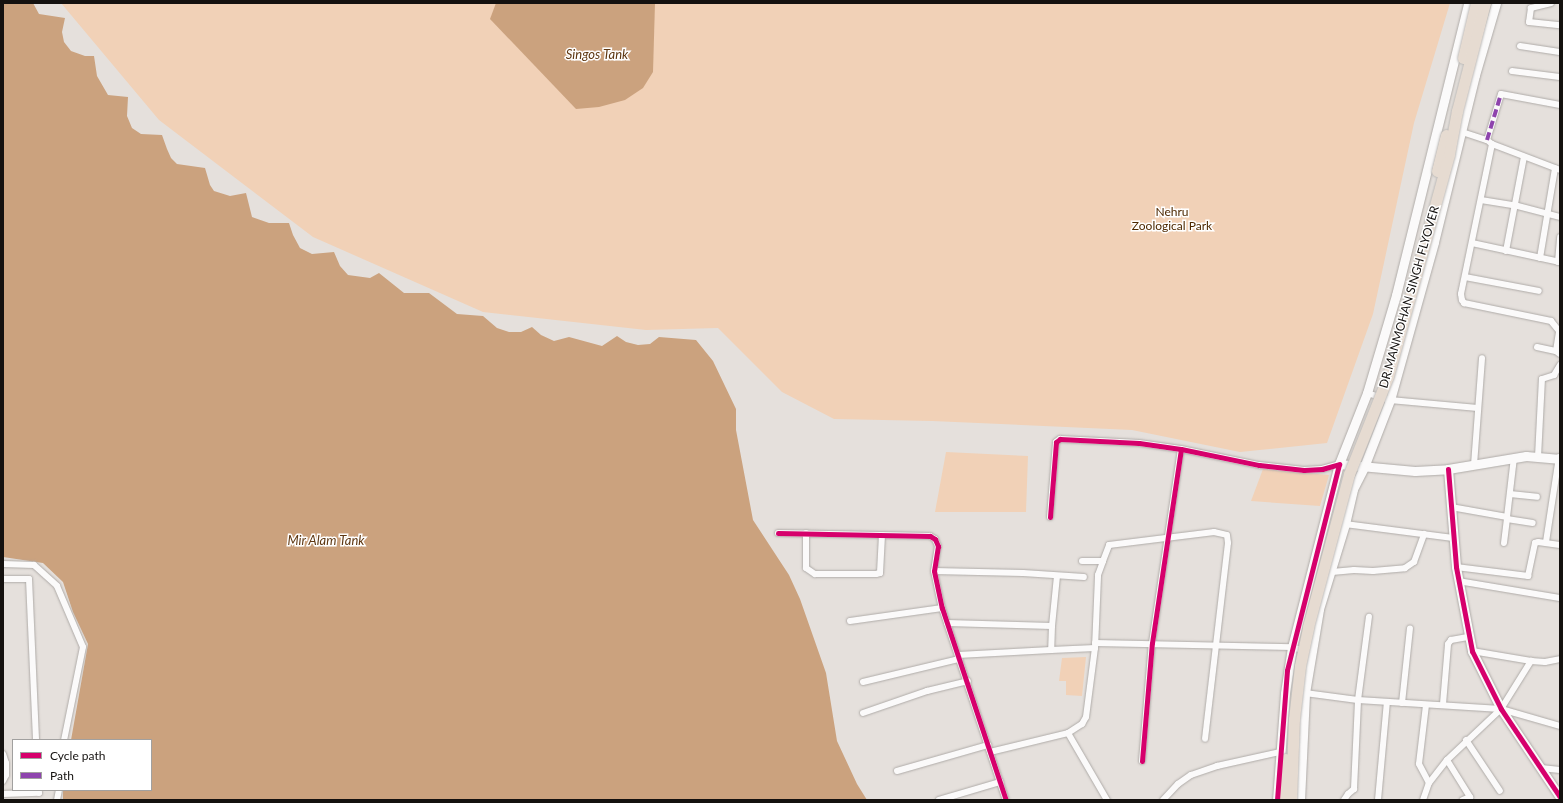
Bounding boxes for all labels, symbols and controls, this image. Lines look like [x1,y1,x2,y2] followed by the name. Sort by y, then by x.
[566,46,628,62] water label: Singos Tank
[1376,204,1442,390] street label: DR.MANMOHAN SINGH FLYOVER
[1132,205,1212,233] park label: Nehru Zoological Park
[287,532,365,548] water label: Mir Alam Tank
[12,739,152,791] legend
[50,748,105,763] text: Cycle path
[50,768,74,783] text: Path

